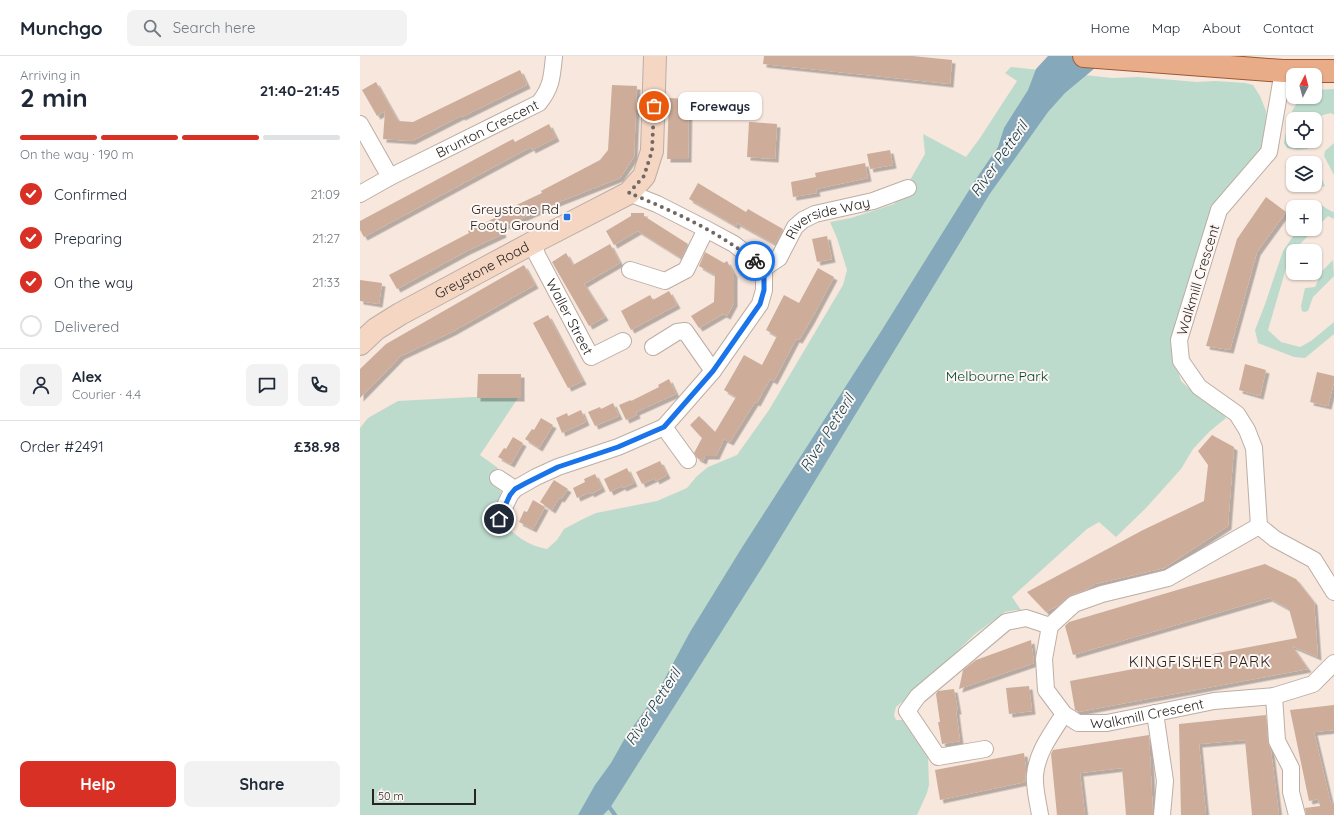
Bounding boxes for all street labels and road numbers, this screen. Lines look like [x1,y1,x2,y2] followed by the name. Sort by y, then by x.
[433,96,542,162] street label: Brunton Crescent
[781,193,872,242] street label: Riverside Way
[1173,222,1224,338] street label: Walkmill Crescent
[431,237,532,303] street label: Greystone Road
[542,275,597,358] street label: Waller Street
[1090,694,1206,733] street label: Walkmill Crescent

